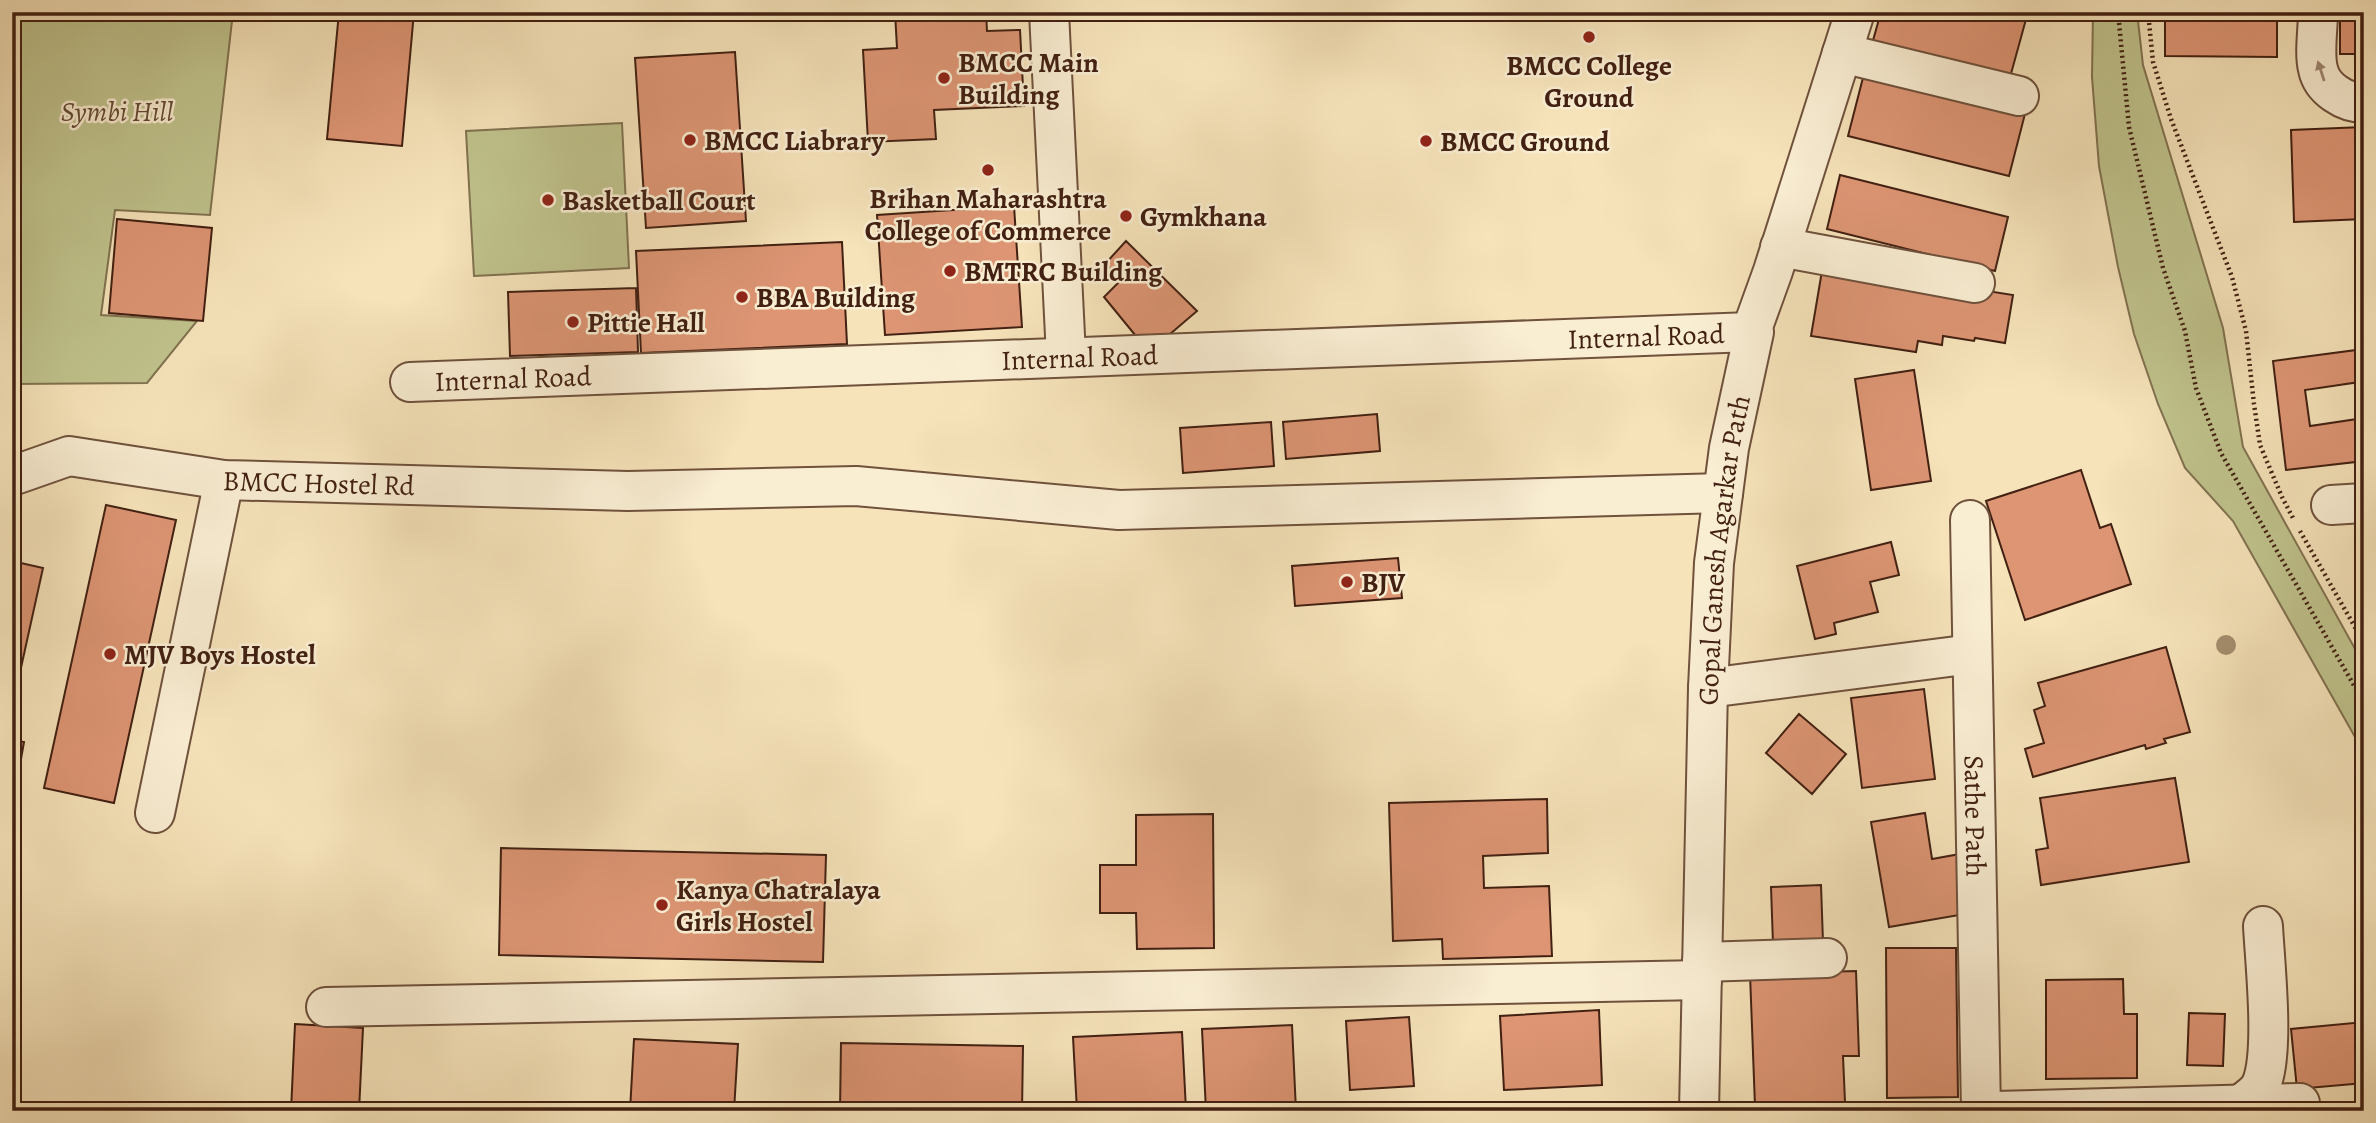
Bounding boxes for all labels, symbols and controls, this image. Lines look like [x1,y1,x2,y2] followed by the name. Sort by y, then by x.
[1581,29,1597,45] marker: BMCC College Ground
[958,44,1099,114] place label: BMCC Main Building
[1506,47,1672,117] place label: BMCC College Ground
[2316,60,2326,81] one-way arrow
[936,70,952,86] marker: BMCC Main Building
[61,93,173,131] park label: Symbi Hill
[704,122,886,160] place label: BMCC Liabrary
[1440,123,1611,161] place label: BMCC Ground
[682,132,698,148] marker: BMCC Liabrary
[1418,133,1434,149] marker: BMCC Ground
[980,162,996,178] marker: Brihan Maharashtra College of Commerce
[865,180,1111,250] place label: Brihan Maharashtra College of Commerce
[562,182,756,220] place label: Basketball Court
[540,192,556,208] marker: Basketball Court
[1140,198,1267,236] place label: Gymkhana
[1118,208,1134,224] marker: Gymkhana
[964,253,1163,291] place label: BMTRC Building
[942,263,958,279] marker: BMTRC Building
[756,279,916,317] place label: BBA Building
[734,289,750,305] marker: BBA Building
[587,304,705,342] place label: Pittie Hall
[565,314,581,330] marker: Pittie Hall
[1567,315,1726,359] street label: Internal Road
[1000,336,1160,380] street label: Internal Road
[434,357,593,401] street label: Internal Road
[1690,392,1760,706] street label: Gopal Ganesh Agarkar Path
[222,462,416,505] street label: BMCC Hostel Rd
[1361,564,1406,602] place label: BJV
[1339,574,1355,590] marker: BJV
[124,636,316,674] place label: MJV Boys Hostel
[102,646,118,662] marker: MJV Boys Hostel
[1954,755,1995,877] street label: Sathe Path
[676,871,881,941] place label: Kanya Chatralaya Girls Hostel
[654,897,670,913] marker: Kanya Chatralaya Girls Hostel

